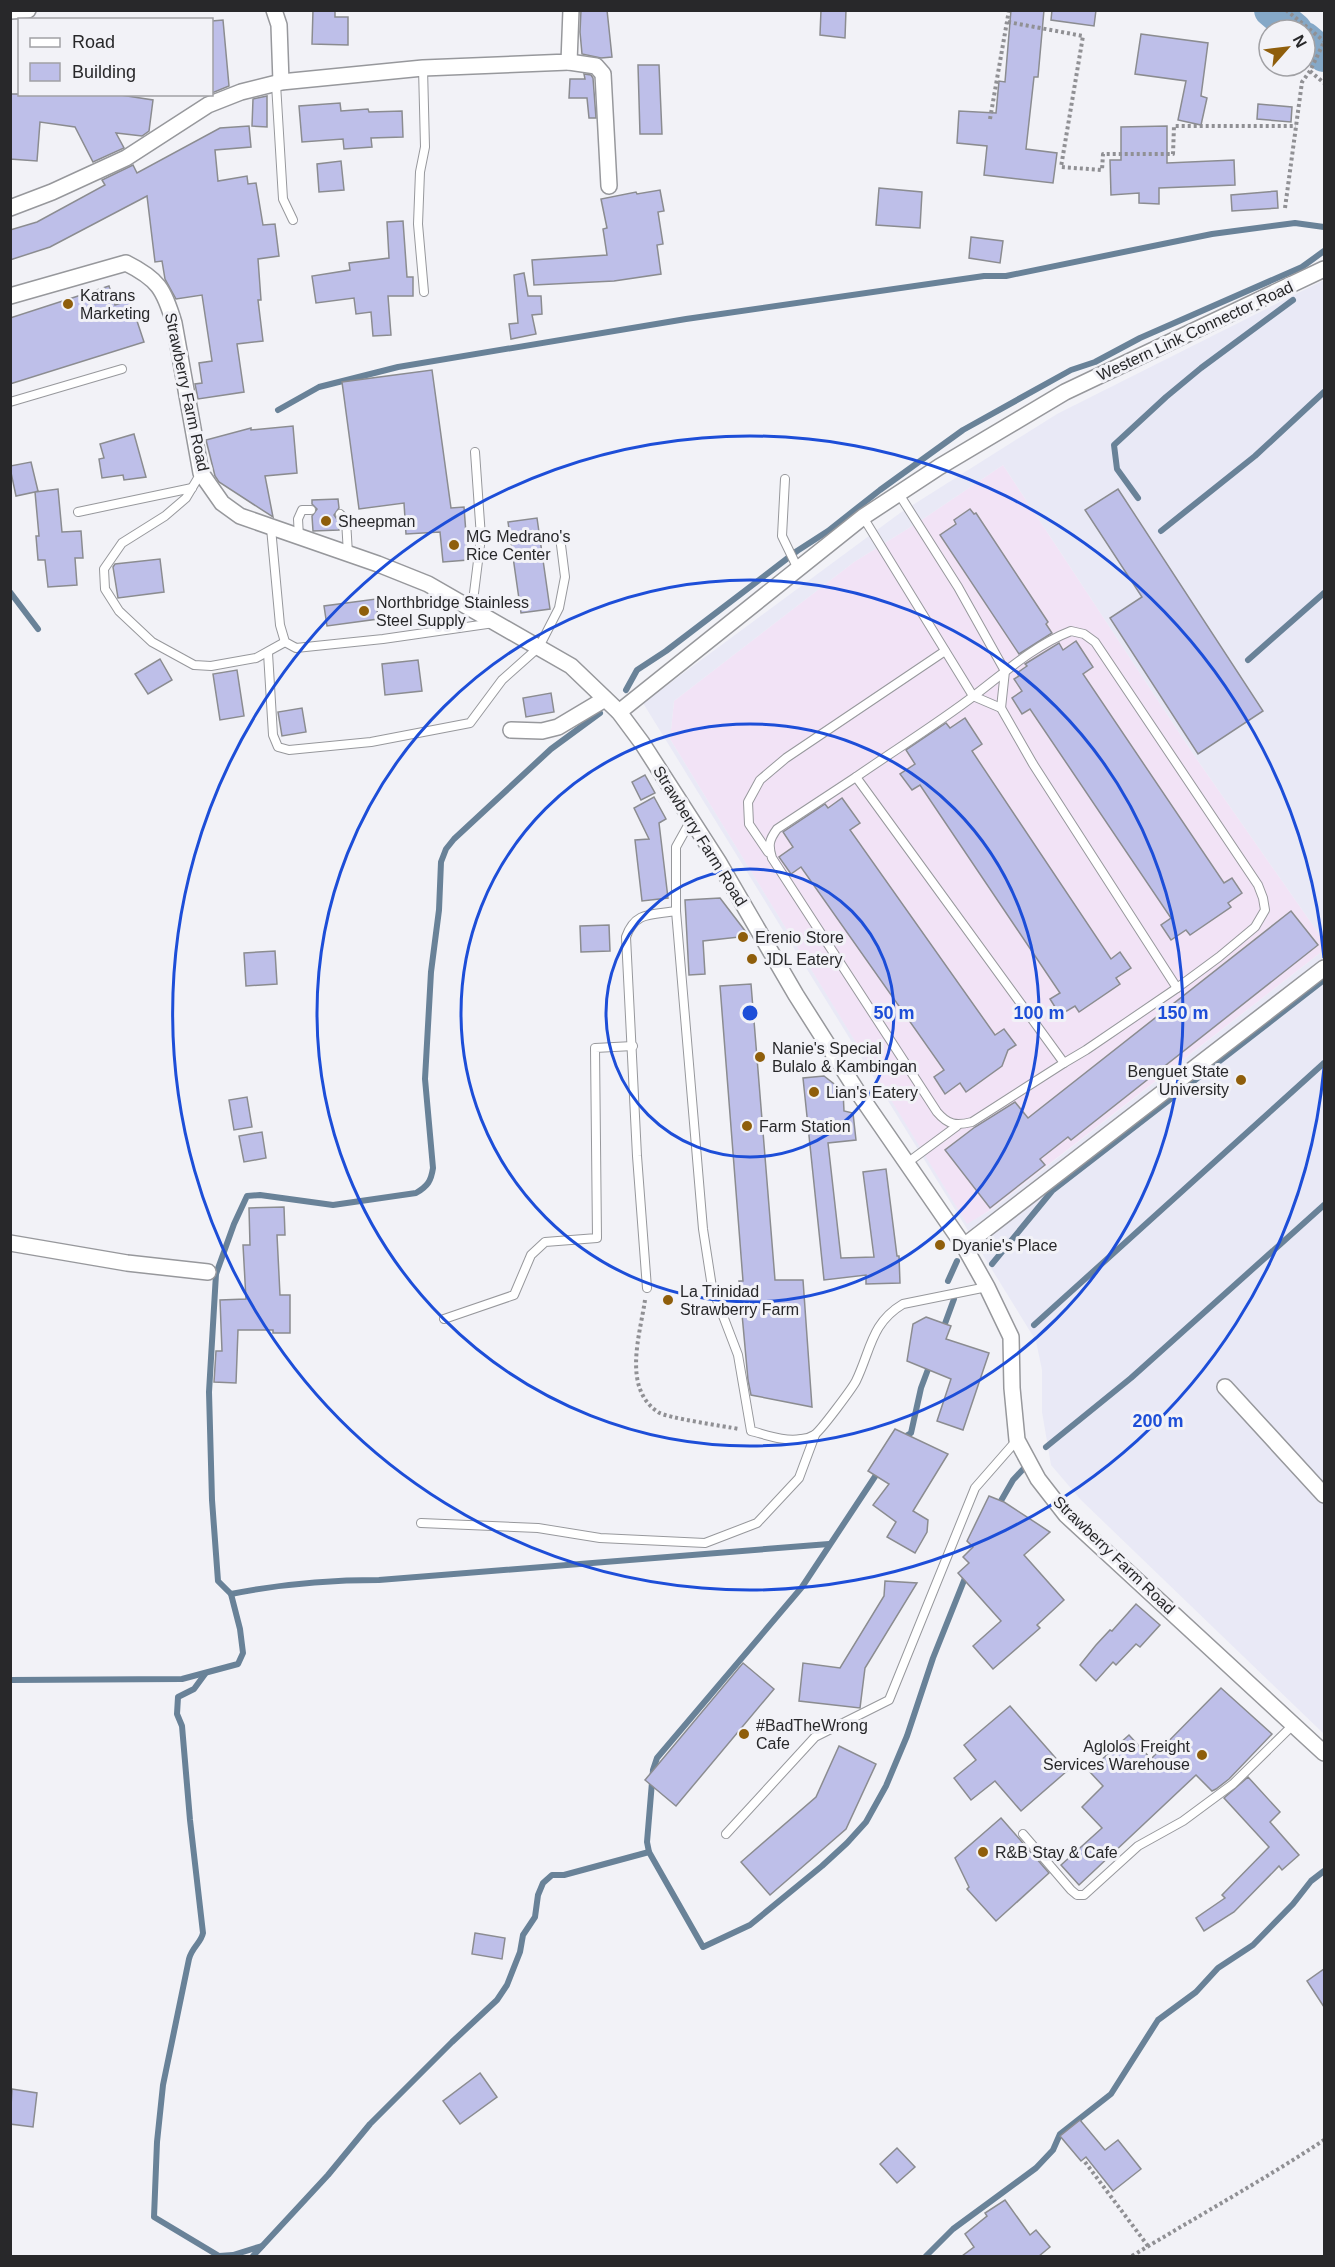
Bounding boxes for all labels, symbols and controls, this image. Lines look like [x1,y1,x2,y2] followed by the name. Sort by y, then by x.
[18,18,213,96] legend
[1257,18,1317,78] north arrow
[72,32,115,52] text: Road
[1290,32,1310,50] text: N
[72,62,136,82] text: Building
[1094,278,1296,384] street label: Western Link Connector Road
[80,287,150,322] place label: Katrans Marketing
[61,297,75,311] marker: Katrans Marketing
[162,311,212,473] street label: Strawberry Farm Road
[338,513,415,530] place label: Sheepman
[319,514,333,528] marker: Sheepman
[466,528,570,563] place label: MG Medrano's Rice Center
[447,538,461,552] marker: MG Medrano's Rice Center
[376,594,529,629] place label: Northbridge Stainless Steel Supply
[357,604,371,618] marker: Northbridge Stainless Steel Supply
[650,763,750,909] street label: Strawberry Farm Road
[755,929,844,946] place label: Erenio Store
[736,930,750,944] marker: Erenio Store
[764,951,843,968] place label: JDL Eatery
[745,952,759,966] marker: JDL Eatery
[740,1003,760,1023] centre of rings
[873,1003,915,1023] text: 50 m
[1013,1003,1065,1023] text: 100 m
[1157,1003,1209,1023] text: 150 m
[772,1040,917,1075] place label: Nanie's Special Bulalo & Kambingan
[753,1050,767,1064] marker: Nanie's Special Bulalo & Kambingan
[1128,1063,1229,1098] place label: Benguet State University
[1234,1073,1248,1087] marker: Benguet State University
[826,1084,918,1101] place label: Lian's Eatery
[807,1085,821,1099] marker: Lian's Eatery
[759,1118,851,1135] place label: Farm Station
[740,1119,754,1133] marker: Farm Station
[952,1237,1057,1254] place label: Dyanie's Place
[933,1238,947,1252] marker: Dyanie's Place
[680,1283,799,1318] place label: La Trinidad Strawberry Farm
[661,1293,675,1307] marker: La Trinidad Strawberry Farm
[1132,1411,1184,1431] text: 200 m
[1050,1493,1178,1617] street label: Strawberry Farm Road
[756,1717,868,1752] place label: #BadTheWrong Cafe
[737,1727,751,1741] marker: #BadTheWrong Cafe
[1043,1738,1191,1773] place label: Aglolos Freight Services Warehouse
[1195,1748,1209,1762] marker: Aglolos Freight Services Warehouse
[995,1844,1118,1861] place label: R&B Stay & Cafe
[976,1845,990,1859] marker: R&B Stay & Cafe

